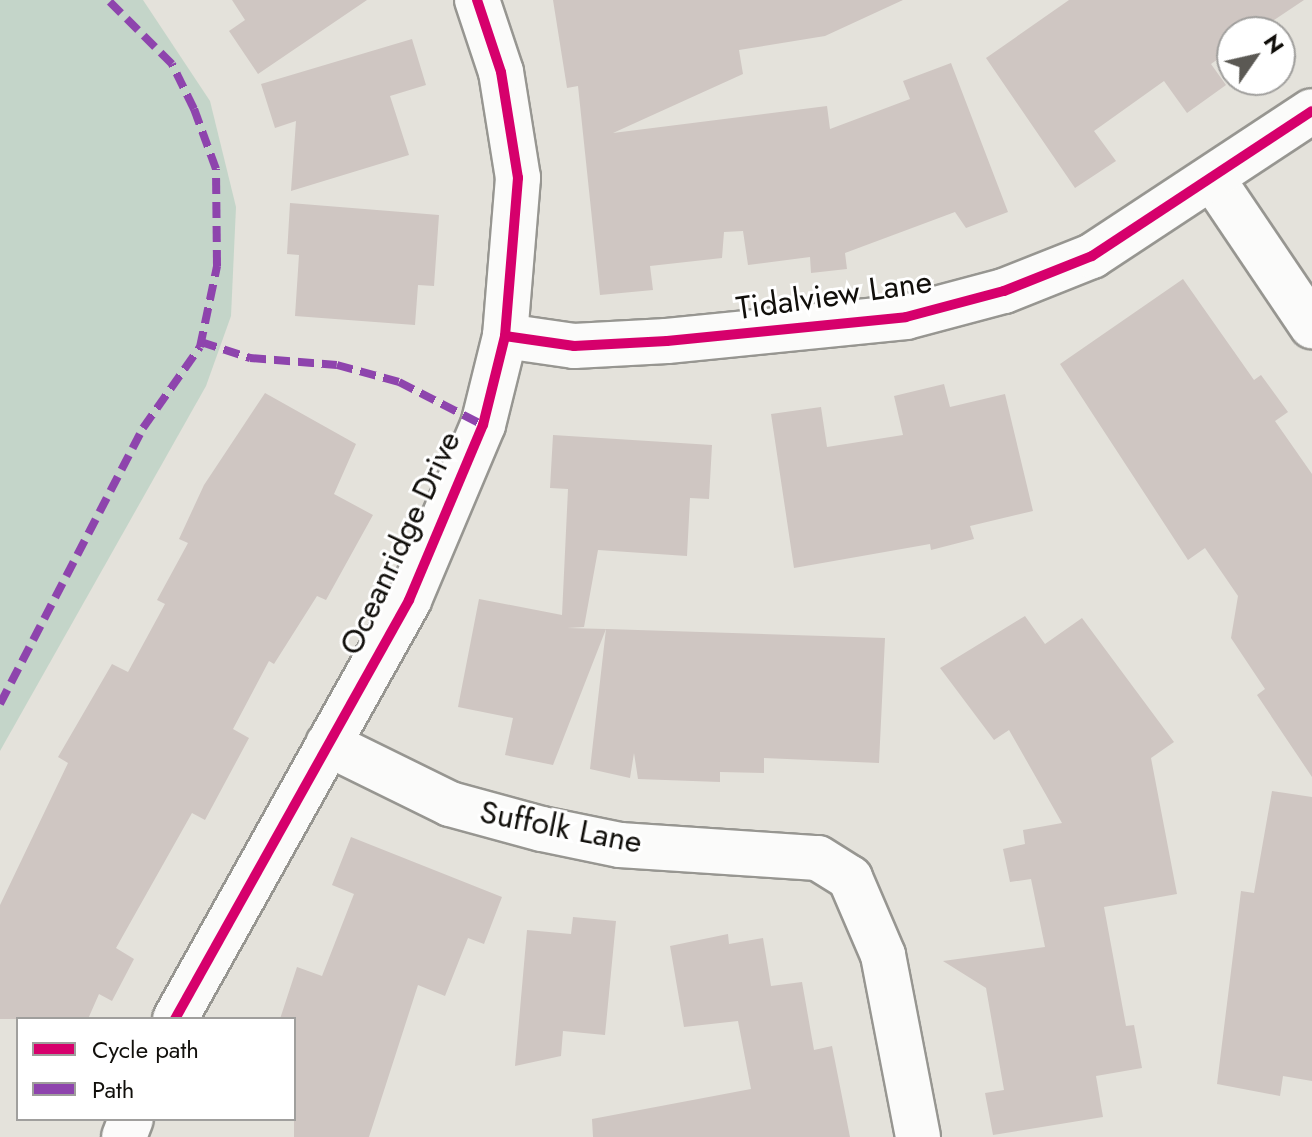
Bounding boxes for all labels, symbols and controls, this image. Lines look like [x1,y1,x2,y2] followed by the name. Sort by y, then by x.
[1216,16,1296,96] north arrow
[1256,28,1292,60] text: N
[734,262,934,328] street label: Tidalview Lane
[331,425,469,661] street label: Oceanridge Drive
[477,792,645,862] street label: Suffolk Lane
[16,1017,296,1121] legend
[92,1032,199,1067] text: Cycle path
[92,1072,134,1107] text: Path

